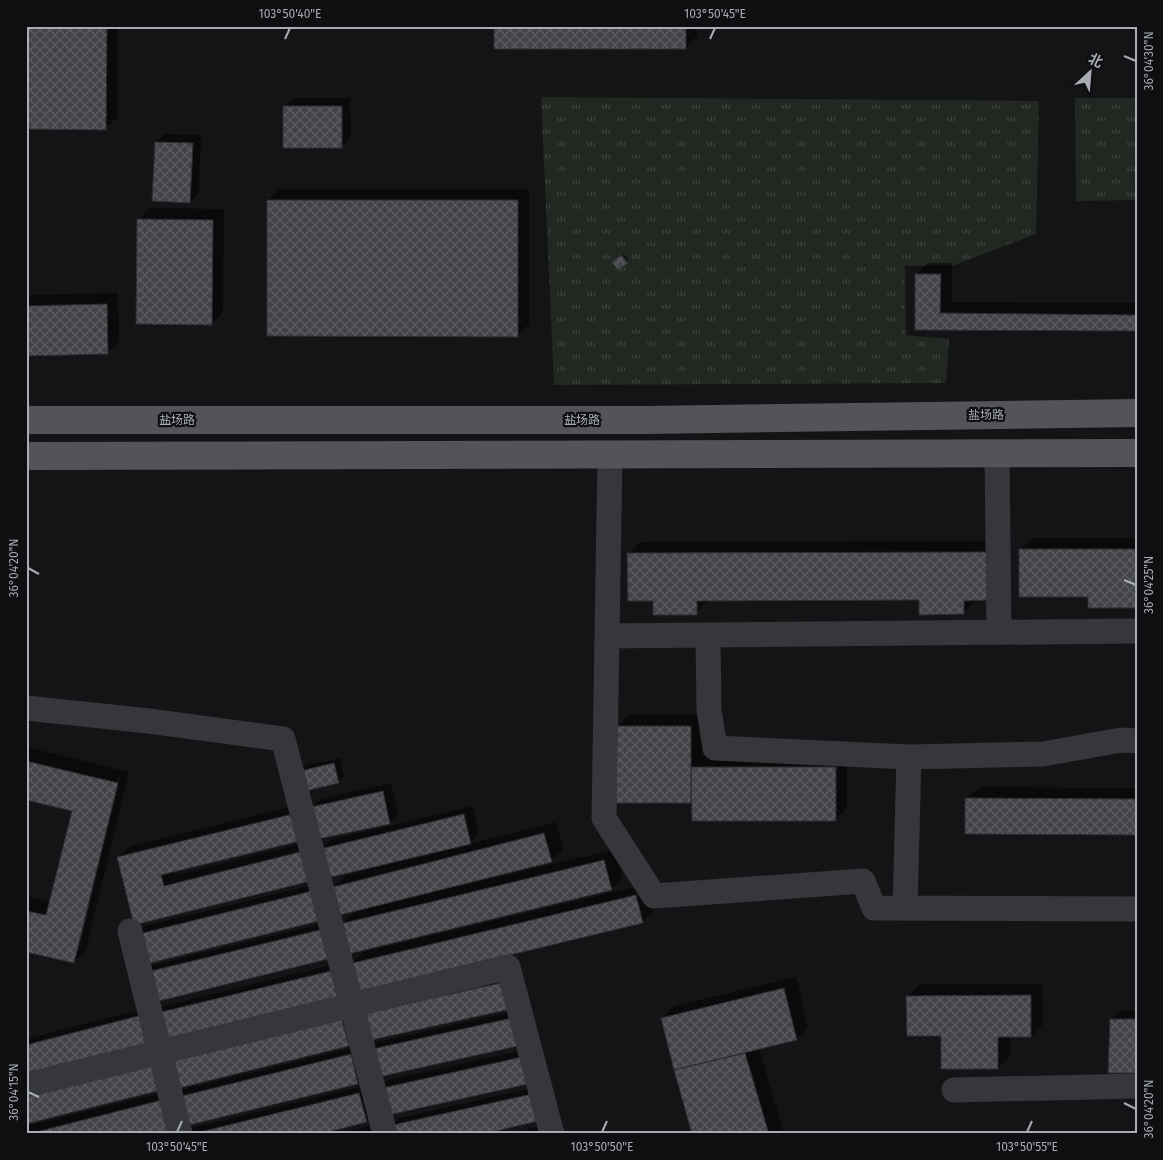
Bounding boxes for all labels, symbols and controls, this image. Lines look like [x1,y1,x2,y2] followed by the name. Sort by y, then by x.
[259,7,321,21] text: 103°50'40"E
[684,7,746,21] text: 103°50'45"E
[1142,31,1156,91] text: 36°04'30"N
[1066,48,1116,98] north arrow
[1085,50,1105,71] text: 北
[968,408,1004,422] street label: 盐场路
[159,413,195,427] street label: 盐场路
[564,413,600,427] street label: 盐场路
[7,538,21,598] text: 36°04'20"N
[1142,556,1156,614] text: 36°04'25"N
[7,1063,21,1121] text: 36°04'15"N
[1142,1079,1156,1139] text: 36°04'20"N
[146,1140,208,1154] text: 103°50'45"E
[570,1140,634,1154] text: 103°50'50"E
[996,1140,1058,1154] text: 103°50'55"E

